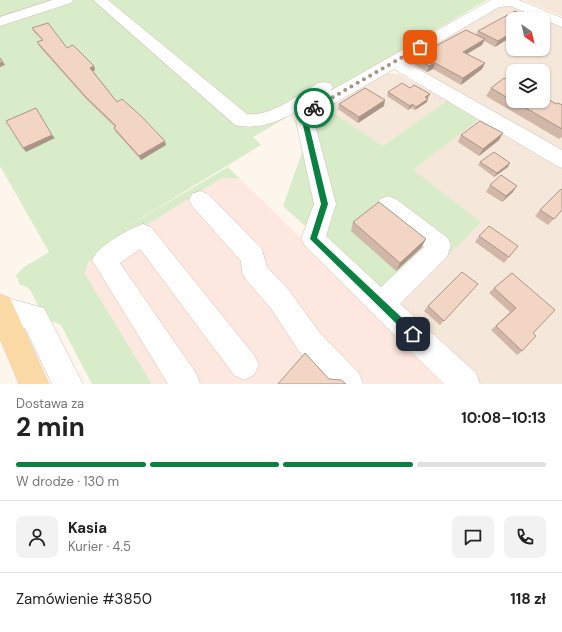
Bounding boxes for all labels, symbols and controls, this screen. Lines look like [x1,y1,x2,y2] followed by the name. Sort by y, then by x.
[506,12,550,56] north arrow
[506,12,550,108] map controls
[403,30,437,64] pin
[409,36,431,58] icon: bag
[506,64,550,108] button: layers
[294,88,334,128] courier
[303,97,325,119] icon: bike
[396,317,430,351] pin
[402,323,424,345] icon: home
[16,395,84,412] text: Dostawa za
[461,408,546,428] text: 10:08–10:13
[16,410,85,444] text: 2 min
[16,473,119,490] text: W drodze · 130 m
[16,516,58,558] button: person
[452,516,494,558] button: chat
[504,516,546,558] button: phone
[68,518,107,538] text: Kasia
[68,538,131,555] text: Kurier · 4.5
[16,589,152,609] text: Zamówienie #3850
[510,589,546,609] text: 118 zł

